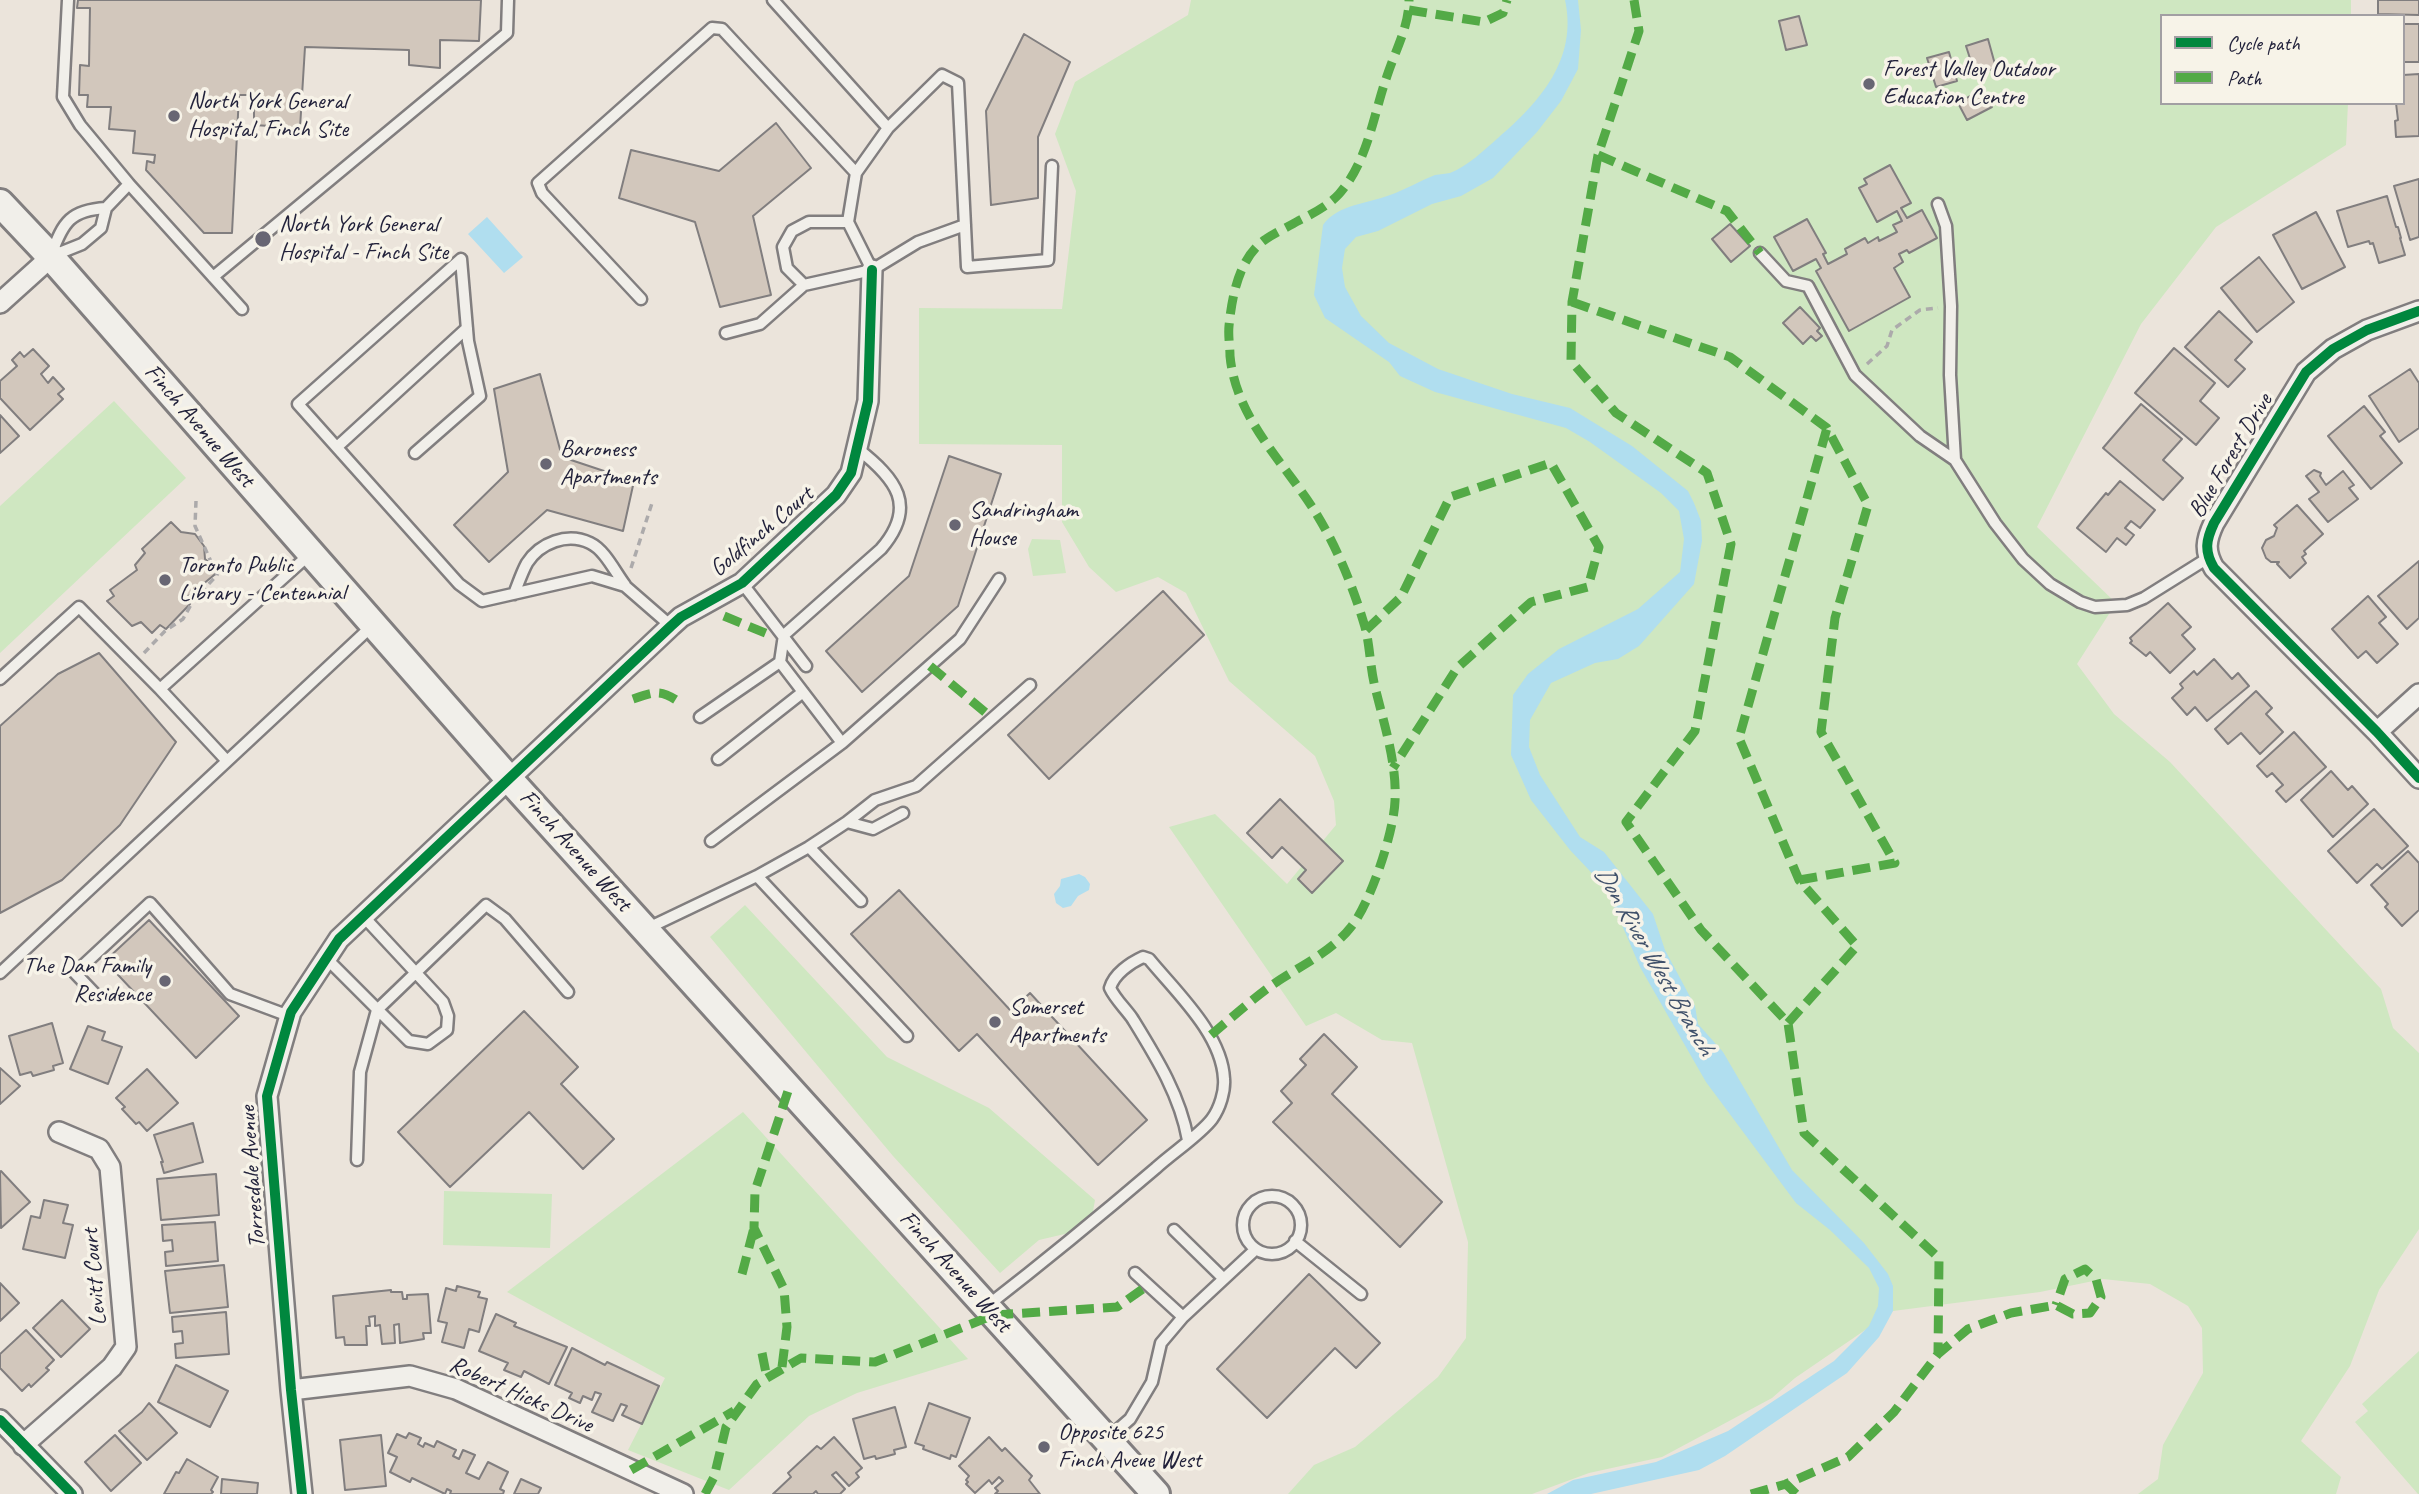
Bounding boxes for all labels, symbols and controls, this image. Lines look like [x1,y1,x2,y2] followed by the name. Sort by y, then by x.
[2160,14,2405,105] legend
[2227,30,2300,56] text: Cycle path
[1883,56,2055,112] place label: Forest Valley Outdoor Education Centre
[2227,65,2262,91] text: Path
[1861,76,1877,92] marker: Forest Valley Outdoor Education Centre
[188,88,348,144] place label: North York General Hospital, Finch Site
[166,108,182,124] marker: North York General Hospital, Finch Site
[279,211,448,267] place label: North York General Hospital - Finch Site
[253,229,273,249] marker: North York General Hospital - Finch Site
[138,358,260,494] street label: Finch Avenue West
[2183,389,2279,523] street label: Blue Forest Drive
[560,436,656,492] place label: Baroness Apartments
[538,456,554,472] marker: Baroness Apartments
[705,480,819,584] street label: Goldfinch Court
[969,497,1078,553] place label: Sandringham House
[947,517,963,533] marker: Sandringham House
[179,552,345,608] place label: Toronto Public Library - Centennial
[157,572,173,588] marker: Toronto Public Library - Centennial
[513,784,637,918] street label: Finch Avenue West
[1587,861,1721,1061] water label: Don River West Branch
[23,953,151,1009] place label: The Dan Family Residence
[157,973,173,989] marker: The Dan Family Residence
[1009,994,1105,1050] place label: Somerset Apartments
[987,1014,1003,1030] marker: Somerset Apartments
[234,1105,272,1249] street label: Torresdale Avenue
[893,1205,1017,1339] street label: Finch Avenue West
[76,1227,114,1327] street label: Levitt Court
[445,1350,597,1440] street label: Robert Hicks Drive
[1058,1419,1201,1475] place label: Opposite 625 Finch Aveue West
[1036,1439,1052,1455] marker: Opposite 625 Finch Aveue West

